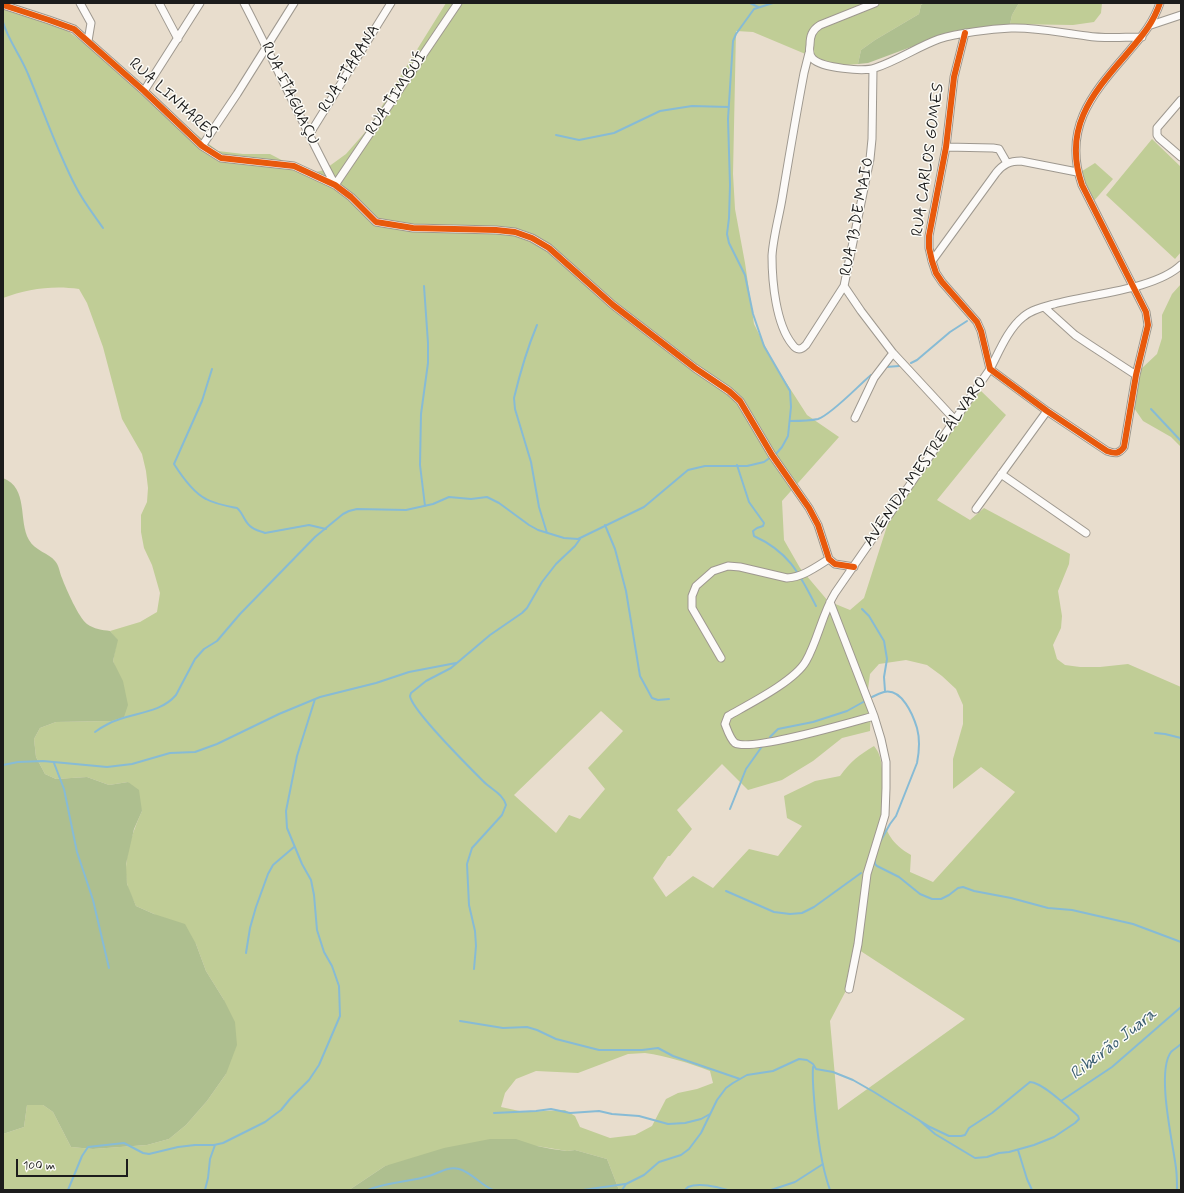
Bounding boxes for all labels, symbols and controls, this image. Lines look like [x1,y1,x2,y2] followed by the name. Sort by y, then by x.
[315,21,385,117] street label: RUA ITARANA
[256,39,322,149] street label: RUA ITAGUAÇU
[362,49,432,139] street label: RUA TIMBUÍ
[124,55,220,143] street label: RUA LINHARES
[909,82,949,238] street label: RUA CARLOS GOMES
[837,156,879,278] street label: RUA 13 DE MAIO
[860,373,992,551] street label: AVENIDA MESTRE ÁLVARO
[1067,1005,1161,1085] water label: Ribeirão Juara
[18,1151,130,1177] scale bar
[23,1158,55,1174] text: 100 m

